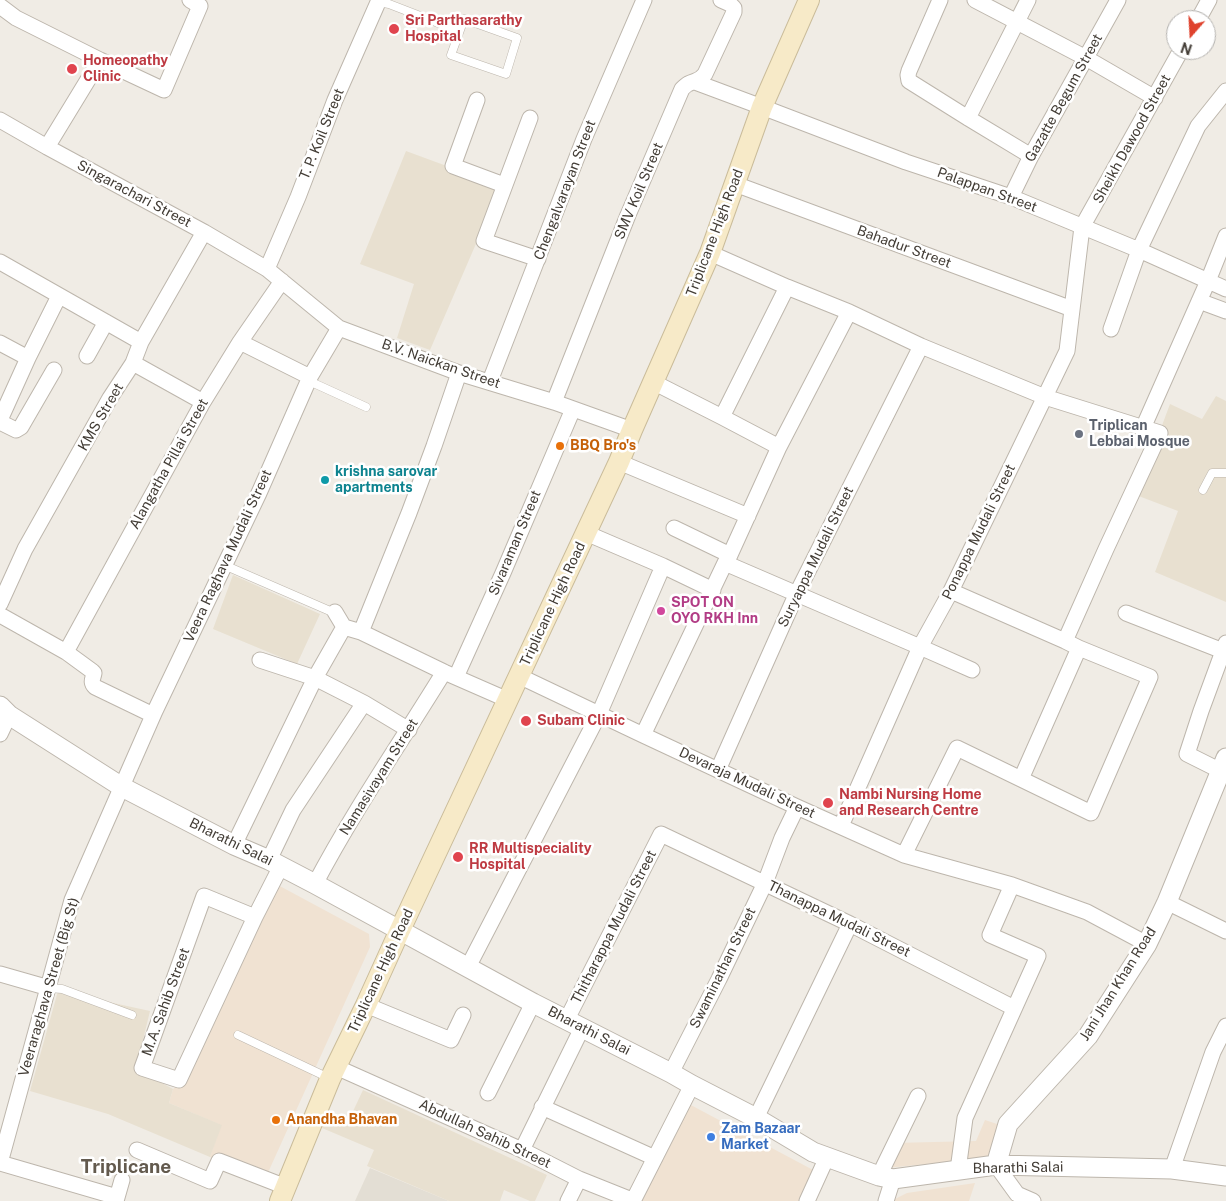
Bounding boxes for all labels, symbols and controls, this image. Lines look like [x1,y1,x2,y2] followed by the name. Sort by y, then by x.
[1166,10,1216,60] north arrow
[405,13,522,46] place label: Sri Parthasarathy Hospital
[387,22,401,36] marker: Sri Parthasarathy Hospital
[1022,31,1106,165] street label: Gazatte Begum Street
[1179,39,1194,58] text: N
[83,53,168,85] place label: Homeopathy Clinic
[65,62,79,76] marker: Homeopathy Clinic
[1090,72,1174,206] street label: Sheikh Dawood Street
[296,86,348,182] street label: T. P. Koil Street
[531,118,599,262] street label: Chengalvarayan Street
[611,140,667,242] street label: SMV Koil Street
[74,157,194,231] street label: Singarachari Street
[935,164,1039,216] street label: Palappan Street
[683,167,747,299] street label: Triplicane High Road
[854,222,954,272] street label: Bahadur Street
[380,336,502,392] street label: B.V. Naickan Street
[75,380,127,454] street label: KMS Street
[126,396,212,532] street label: Alangatha Pillai Street
[1089,418,1190,451] place label: Triplican Lebbai Mosque
[1073,428,1085,440] marker: Triplican Lebbai Mosque
[570,438,636,454] place label: BBQ Bro's
[554,440,566,452] marker: BBQ Bro's
[939,461,1019,603] street label: Ponappa Mudali Street
[335,464,437,497] place label: krishna sarovar apartments
[180,467,276,645] street label: Veera Raghava Mudali Street
[319,474,331,486] marker: krishna sarovar apartments
[775,484,857,630] street label: Suryappa Mudali Street
[485,488,545,598] street label: Sivaraman Street
[517,539,589,669] street label: Triplicane High Road
[671,595,758,628] place label: SPOT ON OYO RKH Inn
[655,605,667,617] marker: SPOT ON OYO RKH Inn
[537,713,625,729] place label: Subam Clinic
[519,714,533,728] marker: Subam Clinic
[336,716,422,838] street label: Namasivayam Street
[676,744,818,822] street label: Devaraja Mudali Street
[839,787,982,820] place label: Nambi Nursing Home and Research Centre
[821,796,835,810] marker: Nambi Nursing Home and Research Centre
[187,815,275,869] street label: Bharathi Salai
[469,841,592,874] place label: RR Multispeciality Hospital
[568,847,660,1007] street label: Thitharappa Mudali Street
[451,850,465,864] marker: RR Multispeciality Hospital
[765,877,913,961] street label: Thanappa Mudali Street
[15,896,83,1078] street label: Veeraraghava Street (Big St)
[686,905,760,1031] street label: Swaminathan Street
[345,906,417,1036] street label: Triplicane High Road
[1076,924,1160,1044] street label: Jani Jhan Khan Road
[139,946,193,1058] street label: M.A. Sahib Street
[545,1003,633,1059] street label: Bharathi Salai
[416,1096,554,1172] street label: Abdullah Sahib Street
[286,1112,397,1128] place label: Anandha Bhavan
[270,1114,282,1126] marker: Anandha Bhavan
[721,1121,800,1154] place label: Zam Bazaar Market
[705,1131,717,1143] marker: Zam Bazaar Market
[81,1156,171,1178] district label: Triplicane
[973,1159,1063,1177] street label: Bharathi Salai

